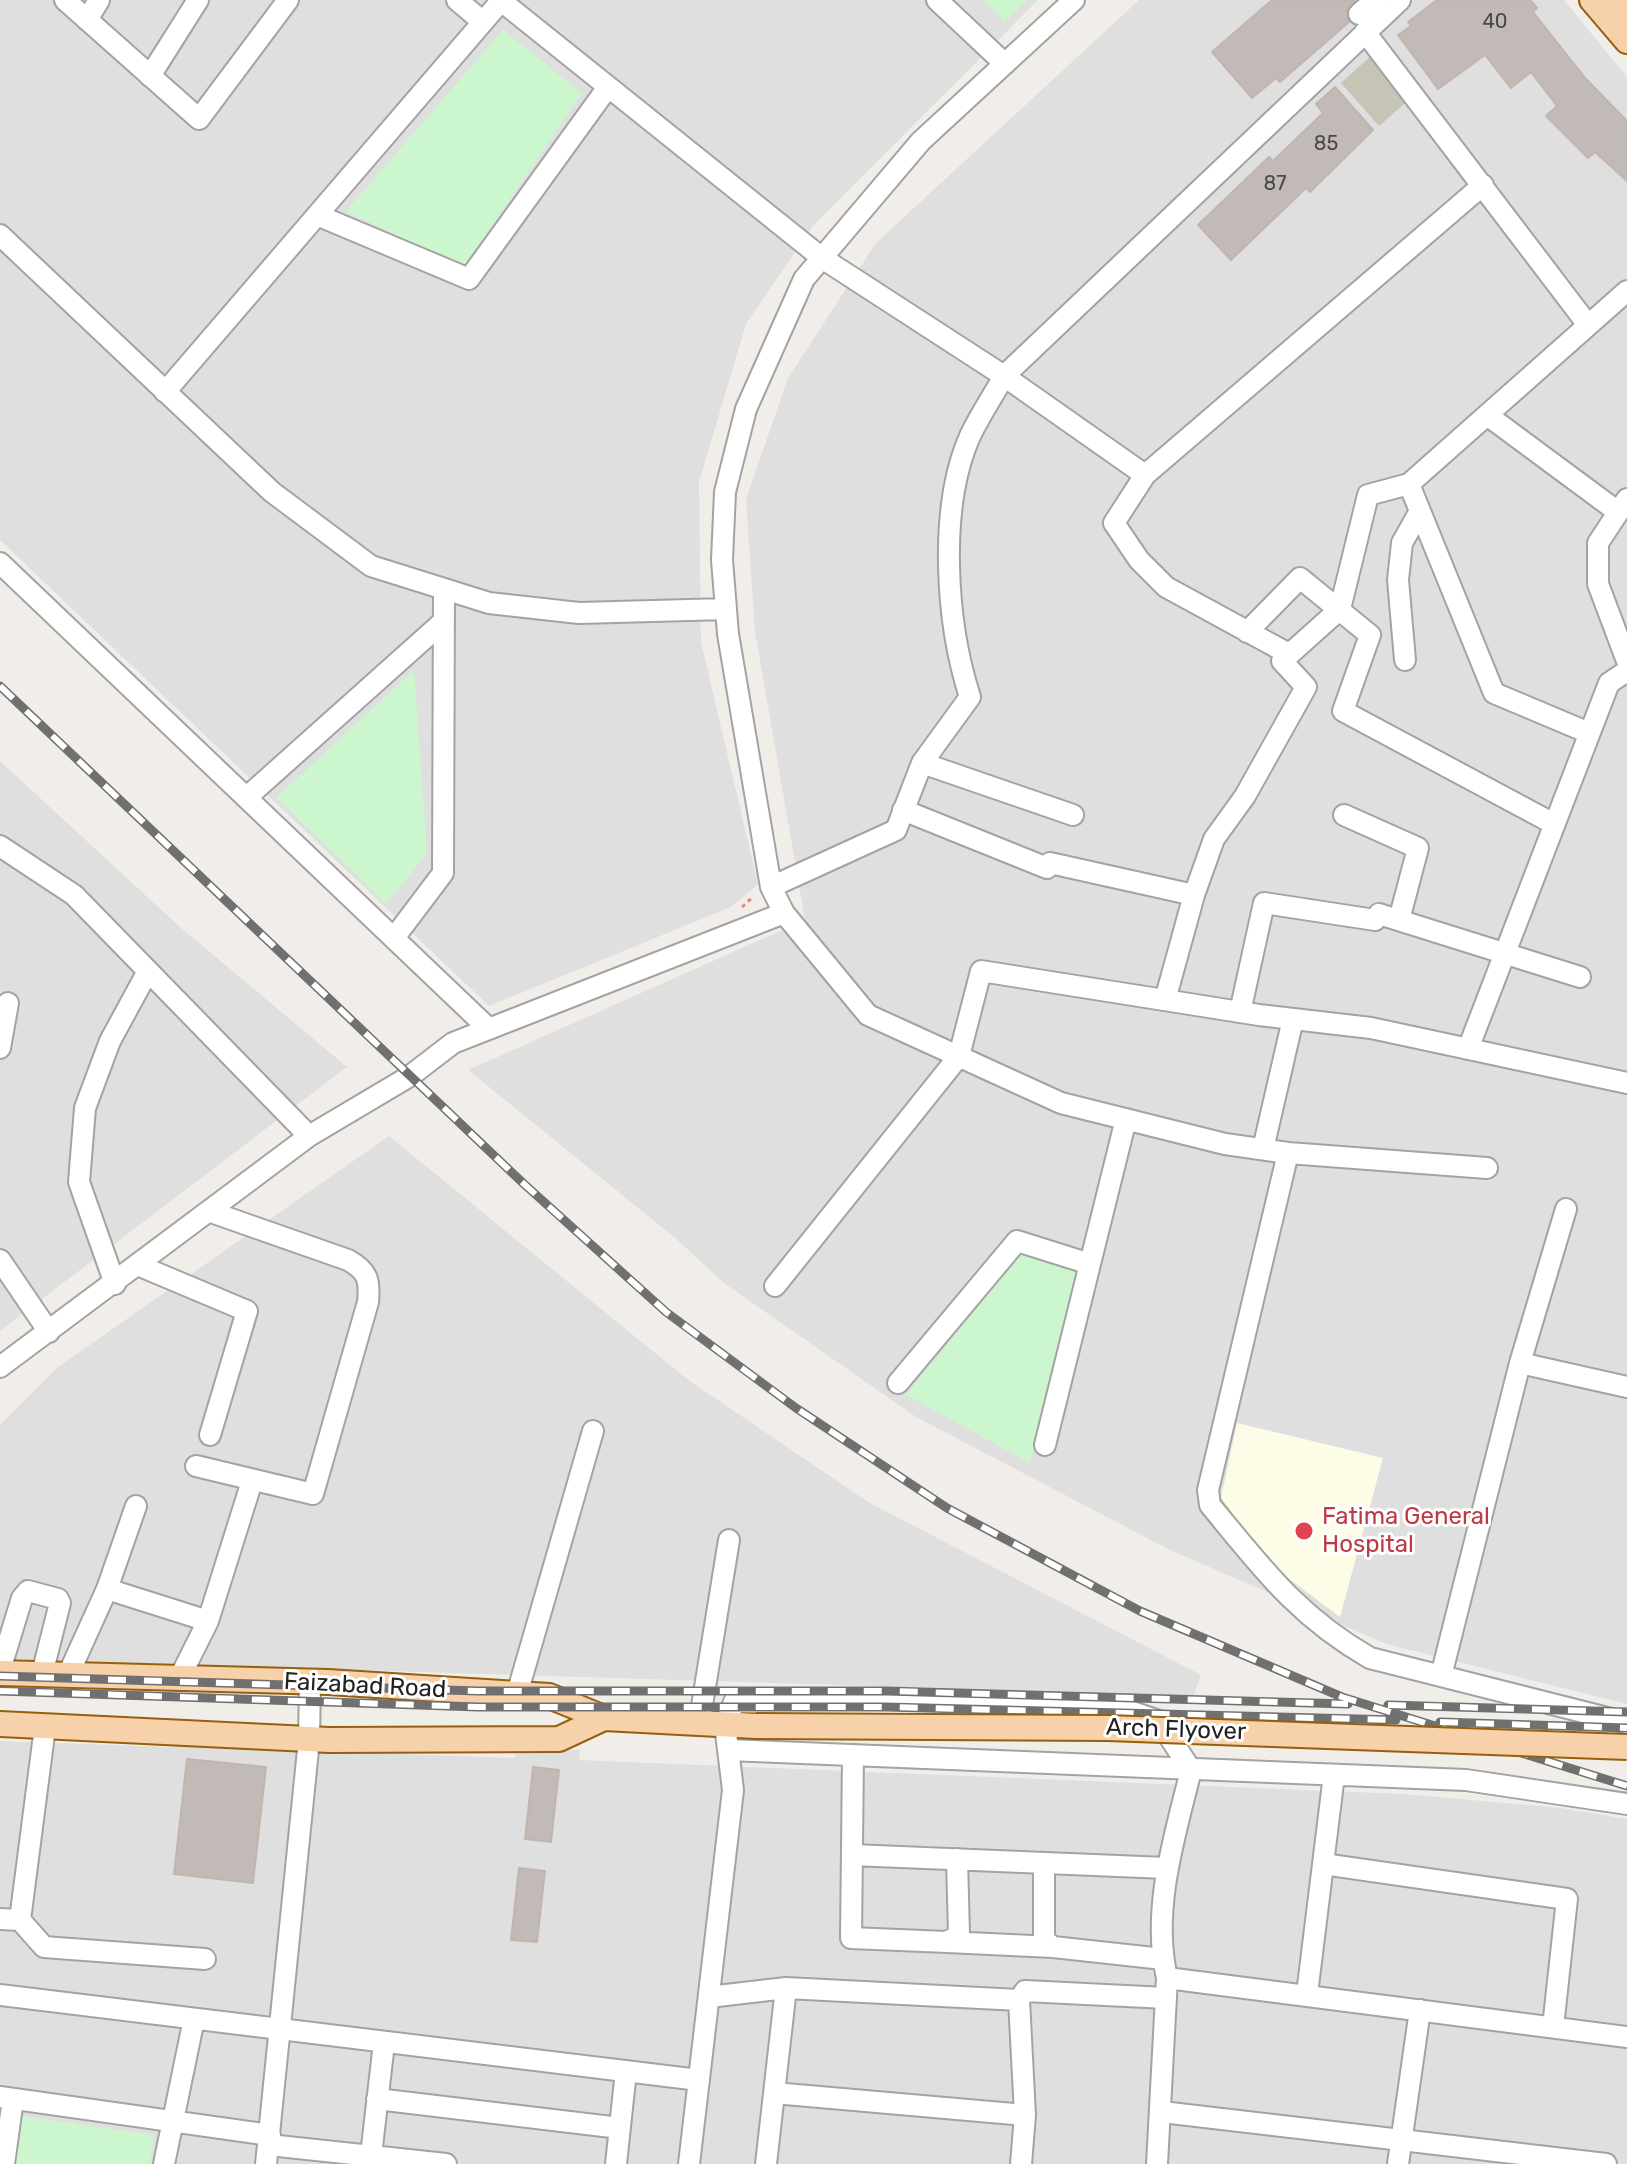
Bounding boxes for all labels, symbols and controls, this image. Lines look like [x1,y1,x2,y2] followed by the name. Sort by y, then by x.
[1482,10,1508,34] house number: 40
[1314,132,1338,156] house number: 85
[1264,172,1286,196] house number: 87
[1322,1503,1490,1559] place label: Fatima General Hospital
[1293,1520,1315,1542] marker: Fatima General Hospital
[283,1667,447,1705] street label: Faizabad Road
[1105,1713,1247,1747] street label: Arch Flyover

